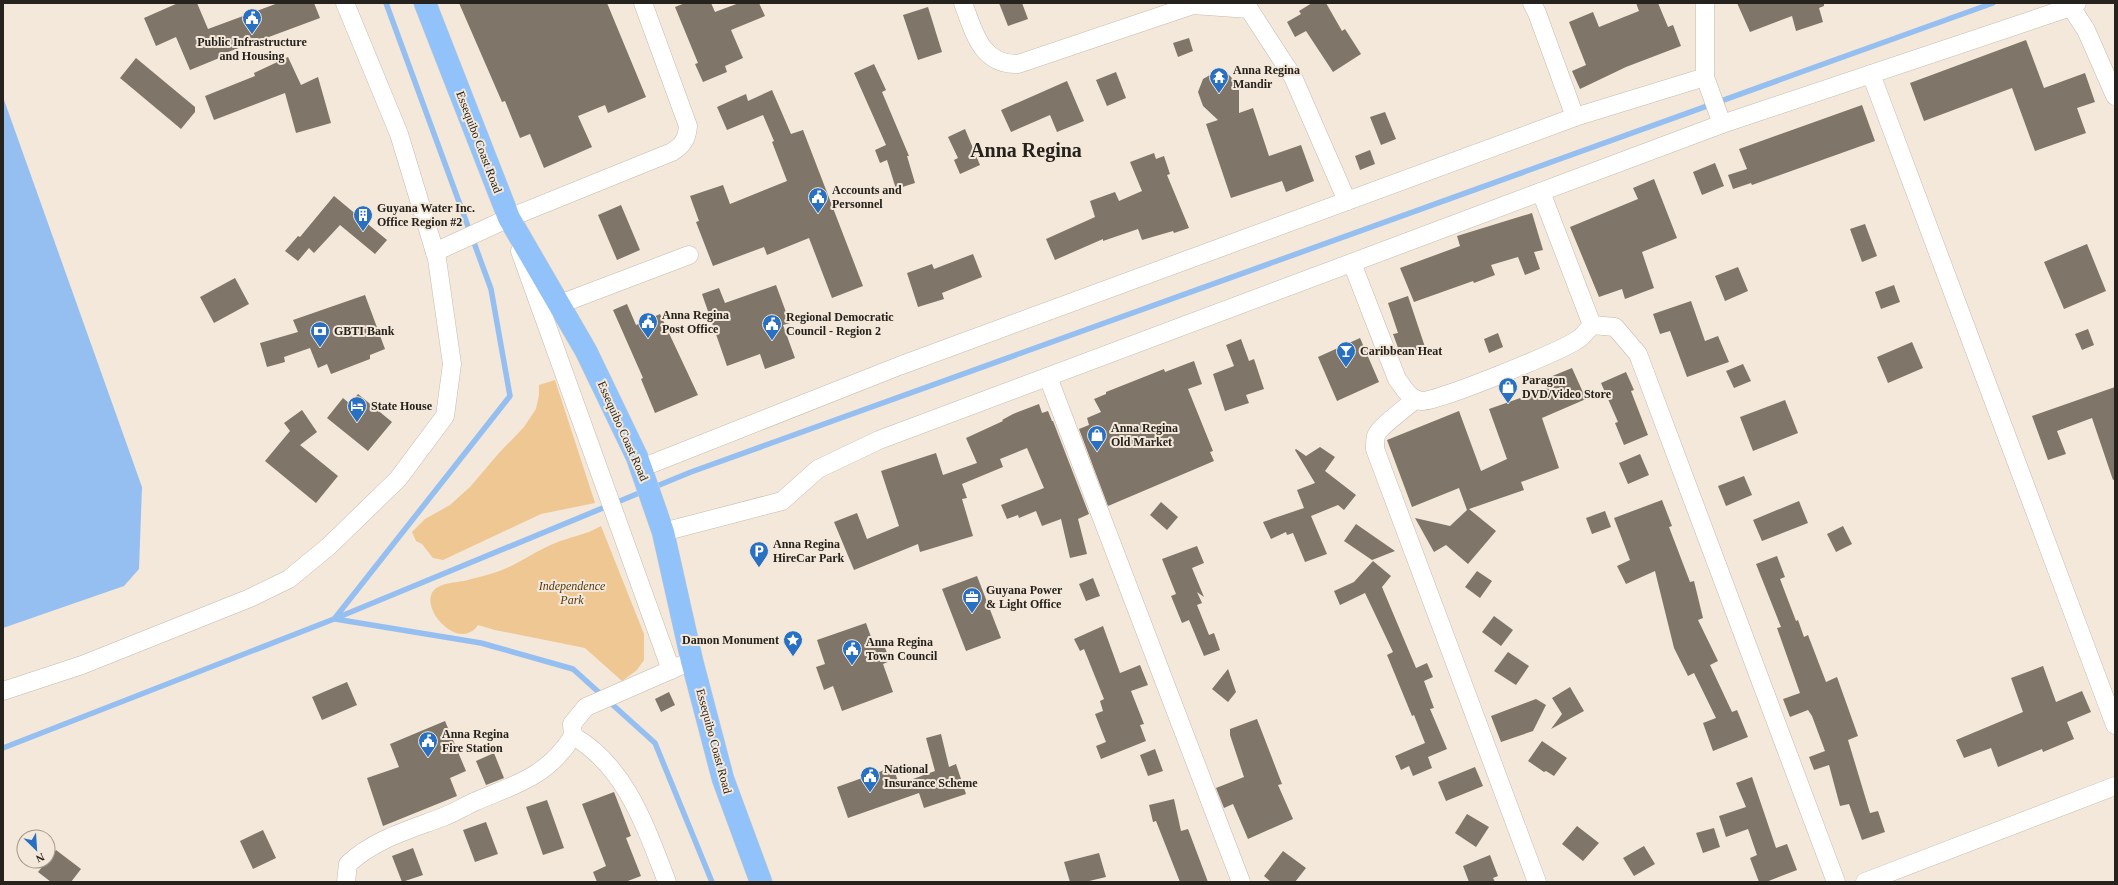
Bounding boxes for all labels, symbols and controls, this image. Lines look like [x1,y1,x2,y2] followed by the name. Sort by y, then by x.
[241,7,263,35] public building icon: Public Infrastructure and Housing
[197,35,307,63] place label: Public Infrastructure and Housing
[1233,63,1300,91] place label: Anna Regina Mandir
[1208,66,1230,94] temple icon: Anna Regina Mandir
[453,89,505,195] street label: Essequibo Coast Road
[970,139,1082,162] district label: Anna Regina
[832,183,902,211] place label: Accounts and Personnel
[807,186,829,214] public building icon: Accounts and Personnel
[377,201,475,229] place label: Guyana Water Inc. Office Region #2
[352,204,374,232] building icon: Guyana Water Inc. Office Region #2
[662,308,729,336] place label: Anna Regina Post Office
[786,310,894,338] place label: Regional Democratic Council - Region 2
[637,311,659,339] public building icon: Anna Regina Post Office
[761,313,783,341] public building icon: Regional Democratic Council - Region 2
[309,320,331,348] bank icon: GBTI Bank
[334,324,395,338] place label: GBTI Bank
[1335,340,1357,368] bar icon: Caribbean Heat
[1360,344,1442,358] place label: Caribbean Heat
[1522,373,1612,401] place label: Paragon DVD/Video Store
[1497,376,1519,404] shop icon: Paragon DVD/Video Store
[595,379,651,483] street label: Essequibo Coast Road
[346,395,368,423] hotel icon: State House
[371,399,433,413] place label: State House
[1111,421,1178,449] place label: Anna Regina Old Market
[1086,424,1108,452] shop icon: Anna Regina Old Market
[773,537,845,565] place label: Anna Regina HireCar Park
[748,540,770,568] parking icon: Anna Regina HireCar Park
[538,579,606,607] park label: Independence Park
[986,583,1063,611] place label: Guyana Power & Light Office
[961,586,983,614] office icon: Guyana Power & Light Office
[782,629,804,657] place icon: Damon Monument
[682,633,779,647] place label: Damon Monument
[866,635,938,663] place label: Anna Regina Town Council
[841,638,863,666] public building icon: Anna Regina Town Council
[693,687,735,795] street label: Essequibo Coast Road
[442,727,509,755] place label: Anna Regina Fire Station
[417,730,439,758] public building icon: Anna Regina Fire Station
[884,762,978,790] place label: National Insurance Scheme
[859,765,881,793] public building icon: National Insurance Scheme
[16,829,56,869] north arrow
[34,851,46,865] text: N

